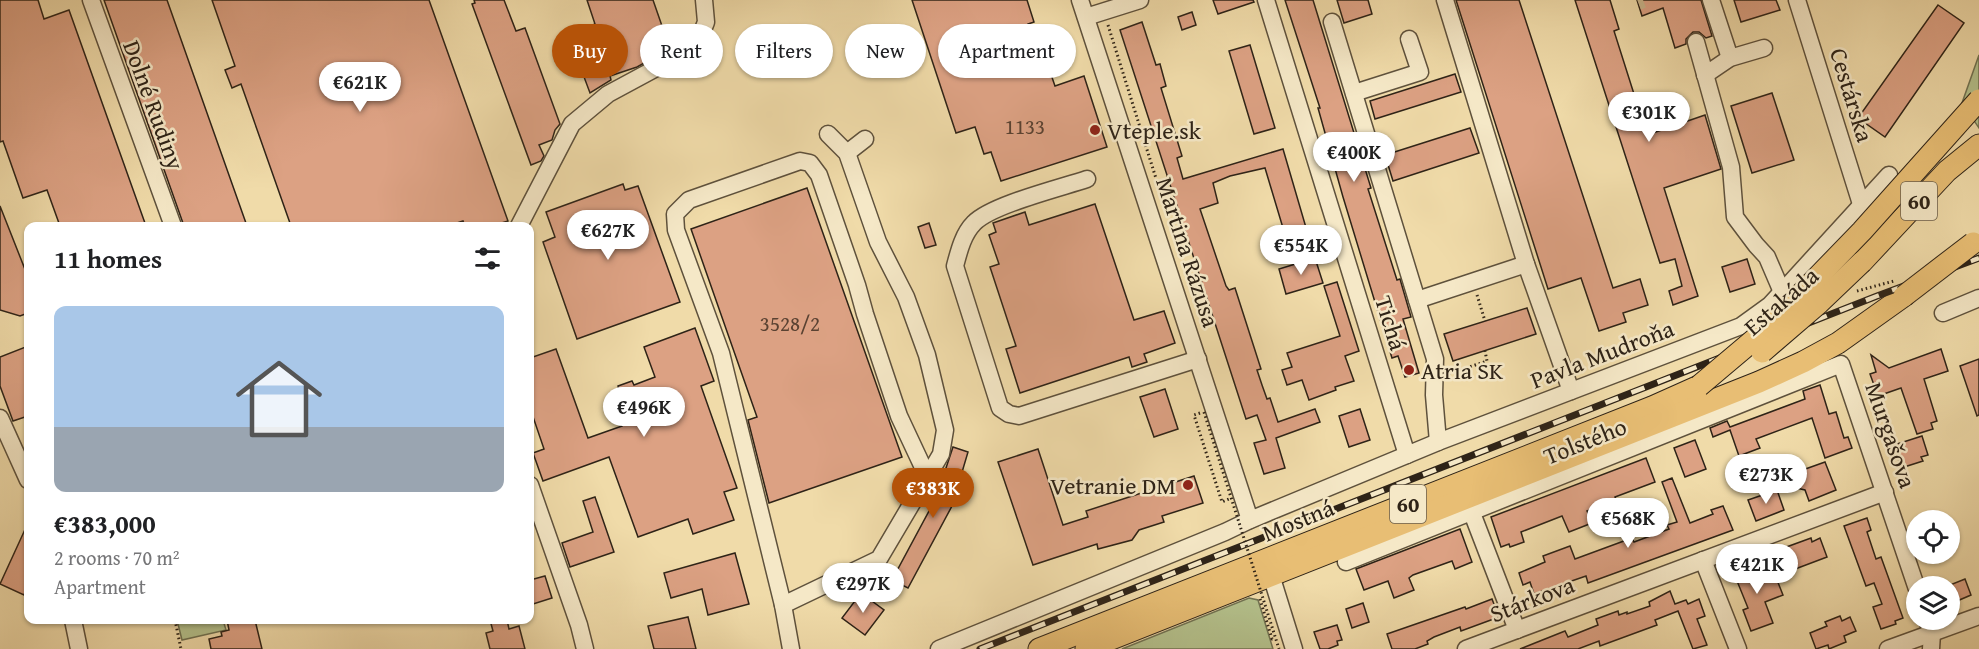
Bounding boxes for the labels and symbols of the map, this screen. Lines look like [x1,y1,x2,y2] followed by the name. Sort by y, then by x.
[114,35,194,175] street label: Dolné Rudiny
[1821,44,1883,147] street label: Cestárska
[318,62,402,113] pin: €621K
[1607,92,1691,143] pin: €301K
[1005,111,1045,142] house number: 1133
[1107,113,1202,148] place label: Vteple.sk
[1088,123,1102,137] marker: Vteple.sk
[1312,132,1396,183] pin: €400K
[1147,173,1229,332] street label: Martina Rázusa
[1901,182,1937,220] road number: 60
[566,210,650,261] pin: €627K
[1259,225,1343,276] pin: €554K
[1736,258,1827,343] street label: Estakáda
[1366,291,1416,355] street label: Tichá
[760,308,820,339] house number: 3528/2
[1525,310,1679,397] street label: Pavla Mudroňa
[1421,353,1504,388] place label: Atria SK
[1402,363,1416,377] marker: Atria SK
[1857,377,1926,493] street label: Murgašova
[602,387,686,438] pin: €496K
[1538,409,1632,473] street label: Tolstého
[1724,454,1808,505] pin: €273K
[891,468,975,519] pin: €383K
[1050,468,1176,503] place label: Vetranie DM
[1181,478,1195,492] marker: Vetranie DM
[1390,485,1426,523] road number: 60
[1257,490,1340,550] street label: Mostná
[1586,498,1670,549] pin: €568K
[1715,544,1799,595] pin: €421K
[821,563,905,614] pin: €297K
[1485,567,1580,631] street label: Stárkova

